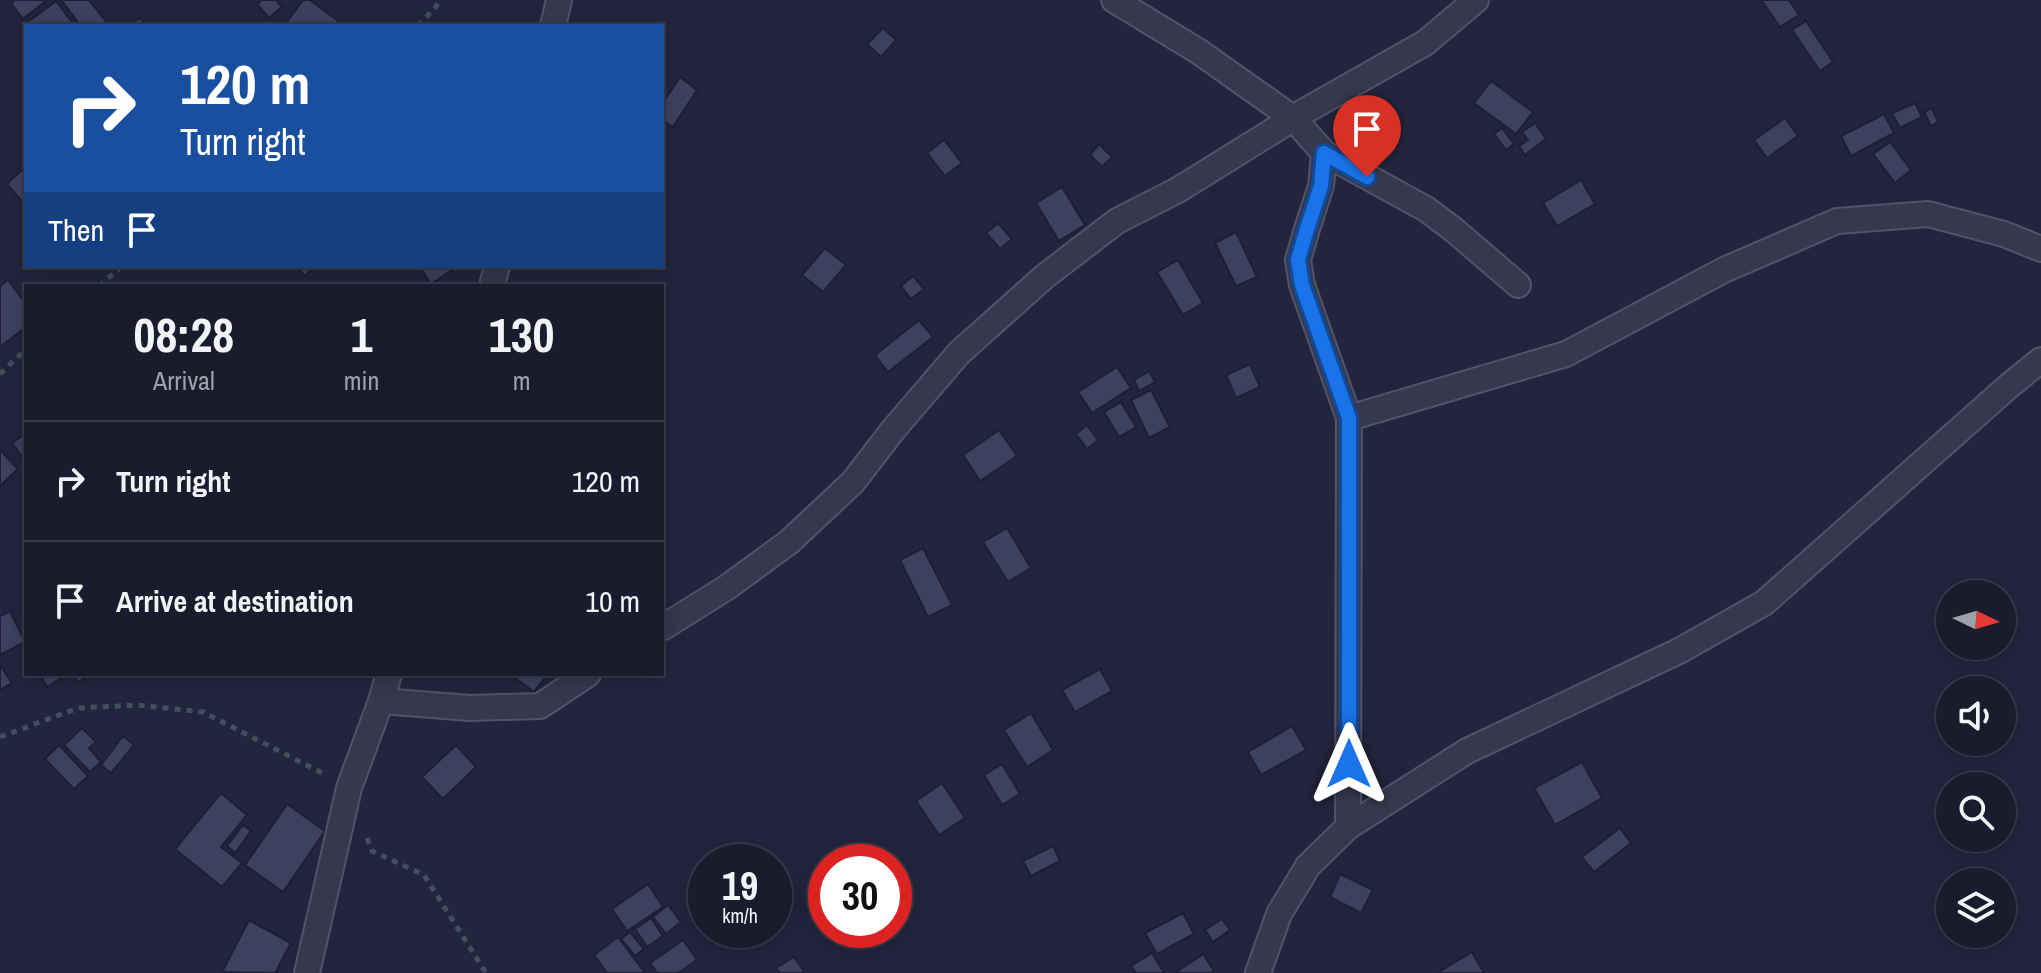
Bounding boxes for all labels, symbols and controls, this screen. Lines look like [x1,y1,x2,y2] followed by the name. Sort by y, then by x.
[180,46,310,121] text: 120 m
[48,56,152,160] icon: right
[1333,95,1401,177] pin
[1345,107,1389,151] icon: arrive
[180,118,305,166] text: Turn right
[120,208,164,252] icon: arrive
[48,210,104,250] text: Then
[134,302,234,367] text: 08:28
[351,302,372,367] text: 1
[489,302,554,367] text: 130
[153,363,215,398] text: Arrival
[344,363,379,398] text: min
[513,363,531,398] text: m
[48,459,92,503] icon: right
[116,461,230,501] text: Turn right
[572,461,640,501] text: 120 m
[48,579,92,623] icon: arrive
[1936,580,2016,660] north arrow
[1936,580,2016,948] map controls
[116,581,354,621] text: Arrive at destination
[585,581,640,621] text: 10 m
[1936,676,2016,756] button: sound
[1307,722,1391,806] position arrow
[1936,772,2016,852] button: search
[808,844,912,948] speed limit sign: 30
[722,859,758,912] text: 19
[1936,868,2016,948] button: layers
[722,902,758,929] text: km/h

